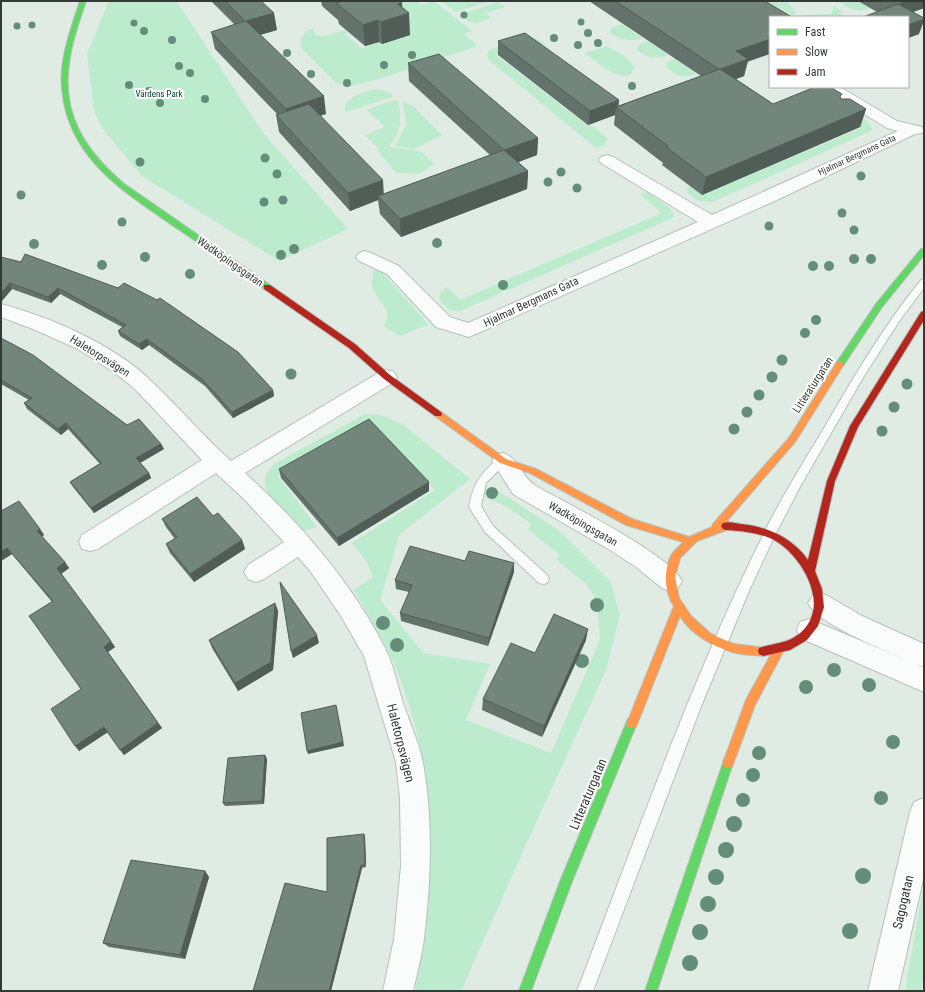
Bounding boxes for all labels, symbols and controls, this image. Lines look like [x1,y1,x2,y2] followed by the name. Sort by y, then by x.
[769,16,909,88] legend
[805,25,826,39] text: Fast
[805,45,828,59] text: Slow
[805,65,826,79] text: Jam
[135,89,183,99] park label: Värdens Park
[817,133,897,177] street label: Hjalmar Bergmans Gata
[194,234,266,290] street label: Wadköpingsgatan
[482,274,580,330] street label: Hjalmar Bergmans Gata
[68,332,132,380] street label: Haletorpsvägen
[790,355,836,415] street label: Litteraturgatan
[546,499,620,549] street label: Wadköpingsgatan
[384,702,418,784] street label: Haletorpsvägen
[566,756,610,832] street label: Litteraturgatan
[890,874,916,930] street label: Sagogatan

